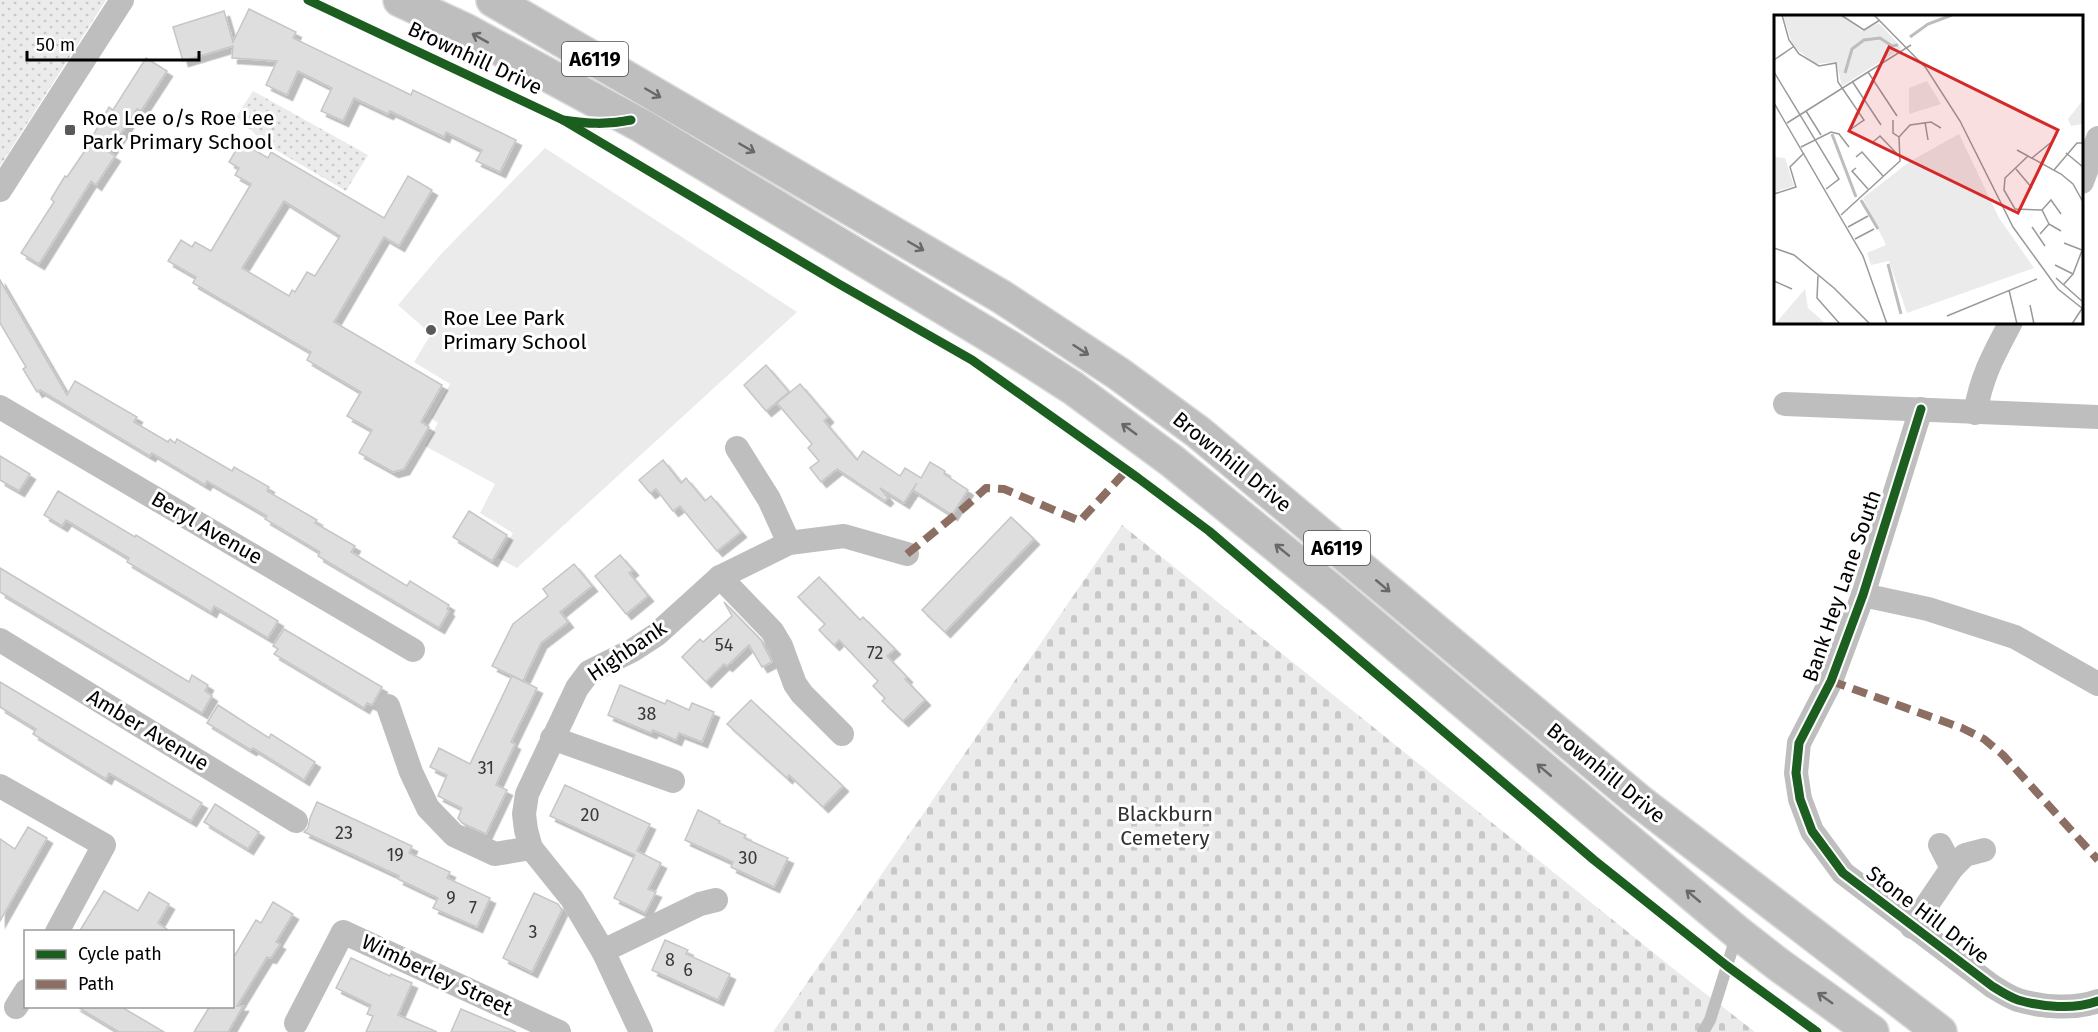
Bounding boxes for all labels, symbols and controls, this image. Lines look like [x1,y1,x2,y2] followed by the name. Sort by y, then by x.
[1774,15,2083,324] inset map
[404,16,546,100] street label: Brownhill Drive
[27,24,200,62] scale bar
[472,32,489,44] one-way arrow
[36,34,75,56] text: 50 m
[562,42,628,76] road number: A6119
[644,87,661,99] one-way arrow
[82,105,274,155] place label: Roe Lee o/s Roe Lee Park Primary School
[63,123,77,137] marker: Roe Lee o/s Roe Lee Park Primary School
[738,142,755,154] one-way arrow
[907,241,924,253] one-way arrow
[443,305,587,355] place label: Roe Lee Park Primary School
[424,323,438,337] marker: Roe Lee Park Primary School
[1072,344,1089,356] one-way arrow
[1167,406,1297,518] street label: Brownhill Drive
[1122,423,1138,435] one-way arrow
[147,486,267,570] street label: Beryl Avenue
[1797,487,1887,685] street label: Bank Hey Lane South
[1304,531,1370,565] road number: A6119
[1274,544,1290,557] one-way arrow
[1375,580,1391,593] one-way arrow
[582,615,672,687] street label: Highbank
[715,634,734,656] house number: 54
[867,642,883,664] house number: 72
[82,683,214,777] street label: Amber Avenue
[638,703,657,725] house number: 38
[1541,717,1671,829] street label: Brownhill Drive
[478,757,494,779] house number: 31
[1537,763,1552,777] one-way arrow
[1117,801,1213,851] park label: Blackburn Cemetery
[581,804,599,826] house number: 20
[335,822,353,844] house number: 23
[386,844,404,866] house number: 19
[738,847,758,869] house number: 30
[1861,860,1995,970] street label: Stone Hill Drive
[446,887,456,909] house number: 9
[1685,889,1701,902] one-way arrow
[469,897,477,919] house number: 7
[529,921,537,943] house number: 3
[357,929,517,1022] street label: Wimberley Street
[24,930,234,1008] legend
[78,943,162,965] text: Cycle path
[665,949,675,971] house number: 8
[683,959,693,981] house number: 6
[78,973,114,995] text: Path
[1817,992,1833,1004] one-way arrow

